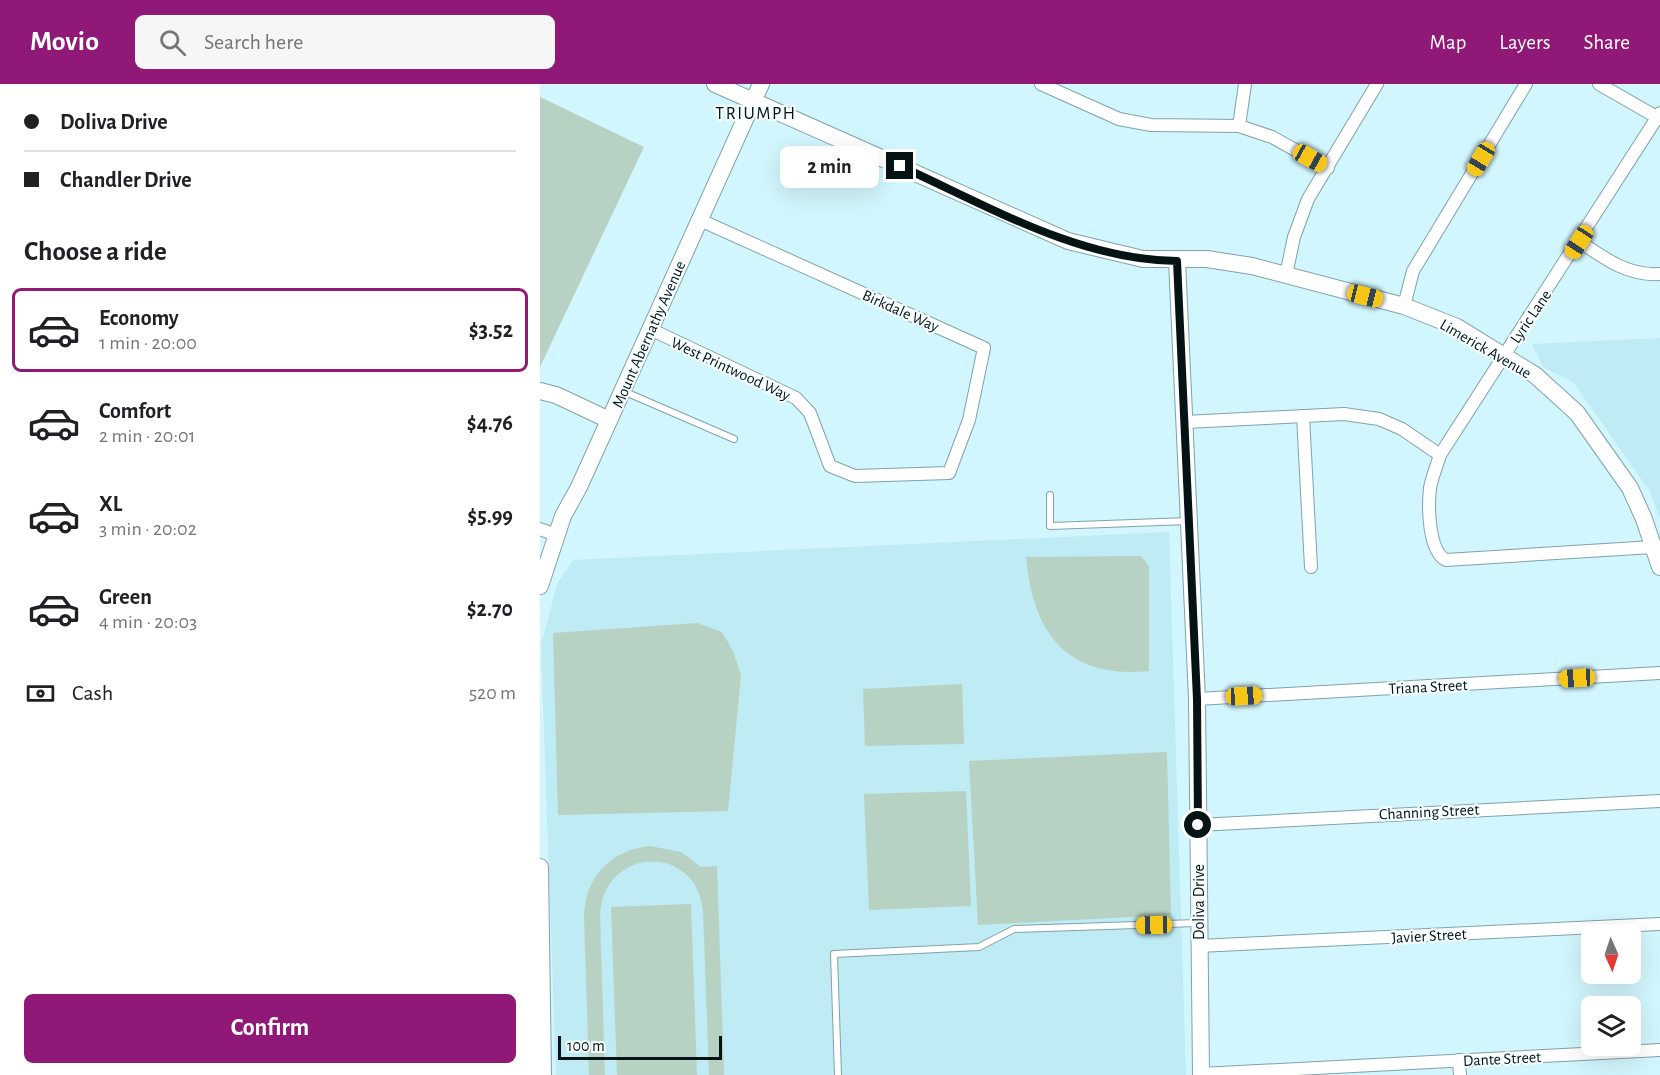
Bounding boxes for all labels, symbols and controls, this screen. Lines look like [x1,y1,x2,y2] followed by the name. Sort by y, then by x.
[135,15,555,69] search box
[156,26,189,59] icon: search
[30,28,99,56] text: Movio
[204,31,303,53] text: Search here
[1430,32,1466,53] text: Map
[1499,32,1550,53] text: Layers
[1583,32,1630,53] text: Share
[715,105,797,123] district label: TRIUMPH
[60,111,168,133] text: Doliva Drive
[1464,139,1498,179] car
[1290,141,1330,175] car
[780,145,879,187] callout: 2 min
[886,152,913,179] route end
[807,157,852,177] text: 2 min
[60,169,192,191] text: Chandler Drive
[1562,222,1596,262] car
[24,238,167,265] text: Choose a ride
[609,258,689,411] street label: Mount Abernathy Avenue
[1345,283,1385,309] car
[860,287,941,336] street label: Birkdale Way
[1507,287,1555,347] street label: Lyric Lane
[27,303,81,357] icon: car
[99,307,179,329] text: Economy
[1437,316,1534,381] street label: Limerick Avenue
[469,319,513,341] text: $3.52
[99,333,197,353] text: 1 min · 20:00
[668,334,793,405] street label: West Printwood Way
[27,396,81,450] icon: car
[99,400,171,422] text: Comfort
[467,412,513,434] text: $4.76
[99,426,195,446] text: 2 min · 20:01
[27,489,81,543] icon: car
[99,493,122,515] text: XL
[467,505,513,527] text: $5.99
[99,519,197,539] text: 3 min · 20:02
[27,582,81,636] icon: car
[99,586,152,608] text: Green
[467,598,513,620] text: $2.70
[99,612,197,632] text: 4 min · 20:03
[1559,668,1595,688] car
[24,677,57,710] icon: cash
[1388,677,1468,697] street label: Triana Street
[72,682,113,704] text: Cash
[469,683,516,703] text: 520 m
[1226,686,1262,706] car
[1378,801,1480,823] street label: Channing Street
[1184,811,1211,838] route start
[1191,864,1207,940] street label: Doliva Drive
[1136,916,1172,934] car
[1581,924,1641,984] north arrow
[1581,924,1641,1056] map controls
[1391,926,1467,946] street label: Javier Street
[24,994,516,1063] button: Confirm
[1581,996,1641,1056] button: layers
[558,1033,722,1060] scale bar
[567,1038,605,1054] text: 100 m
[1462,1049,1542,1069] street label: Dante Street

